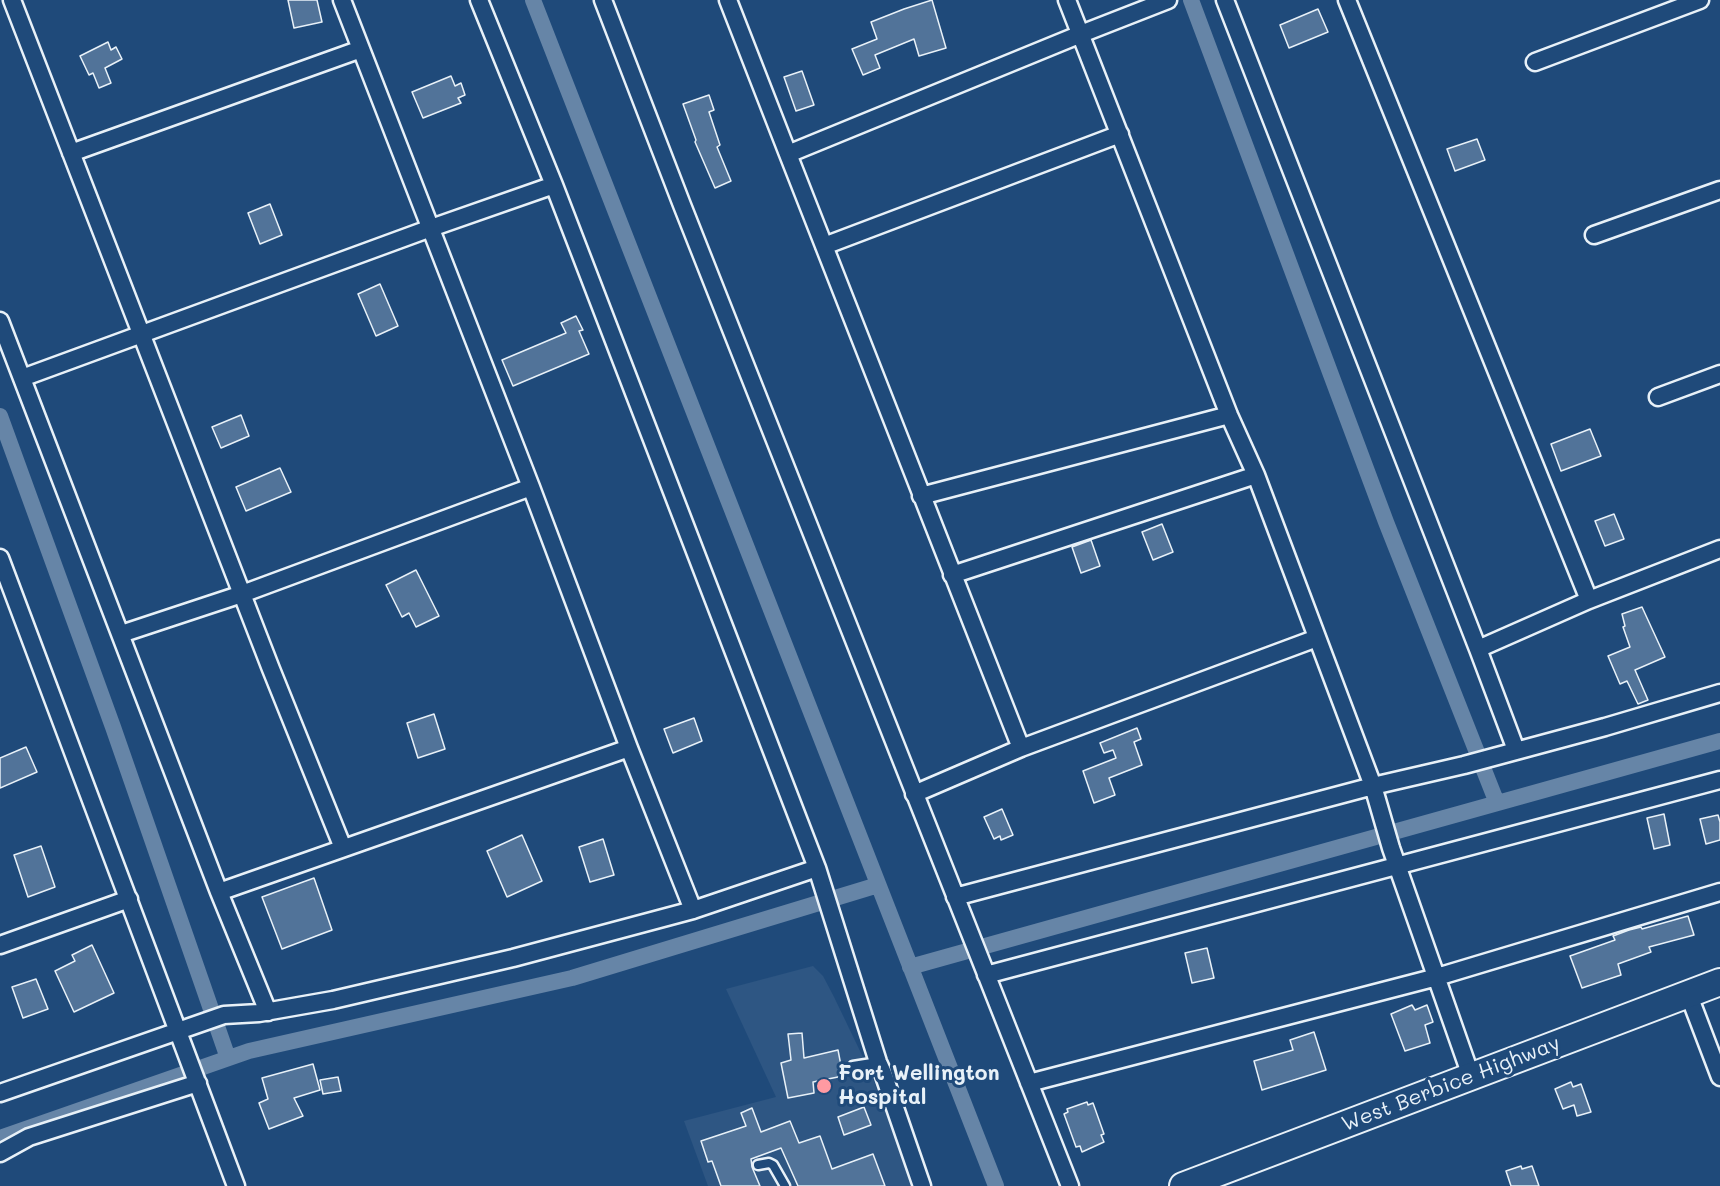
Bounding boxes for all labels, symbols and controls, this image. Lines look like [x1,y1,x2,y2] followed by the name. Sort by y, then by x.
[1338,1031,1564,1137] street label: West Berbice Highway
[838,1061,1000,1111] place label: Fort Wellington Hospital
[815,1077,833,1095] marker: Fort Wellington Hospital

